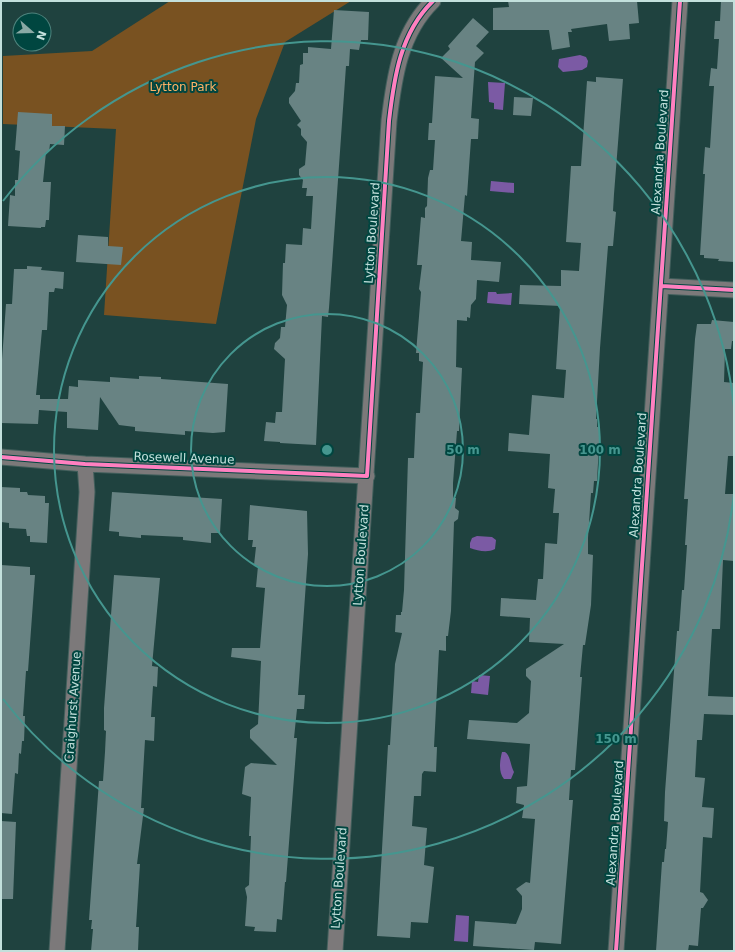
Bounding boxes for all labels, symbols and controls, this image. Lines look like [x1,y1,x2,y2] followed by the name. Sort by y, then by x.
[12,12,52,52] north arrow
[33,29,49,42] text: N
[150,80,216,94] park label: Lytton Park
[649,89,671,215] street label: Alexandra Boulevard
[361,182,383,284] street label: Lytton Boulevard
[627,412,649,538] street label: Alexandra Boulevard
[320,443,334,457] centre of rings
[446,443,480,457] text: 50 m
[579,443,621,457] text: 100 m
[133,449,235,467] street label: Rosewell Avenue
[350,504,372,606] street label: Lytton Boulevard
[62,651,84,763] street label: Craighurst Avenue
[595,732,637,746] text: 150 m
[604,760,626,886] street label: Alexandra Boulevard
[328,827,350,929] street label: Lytton Boulevard

